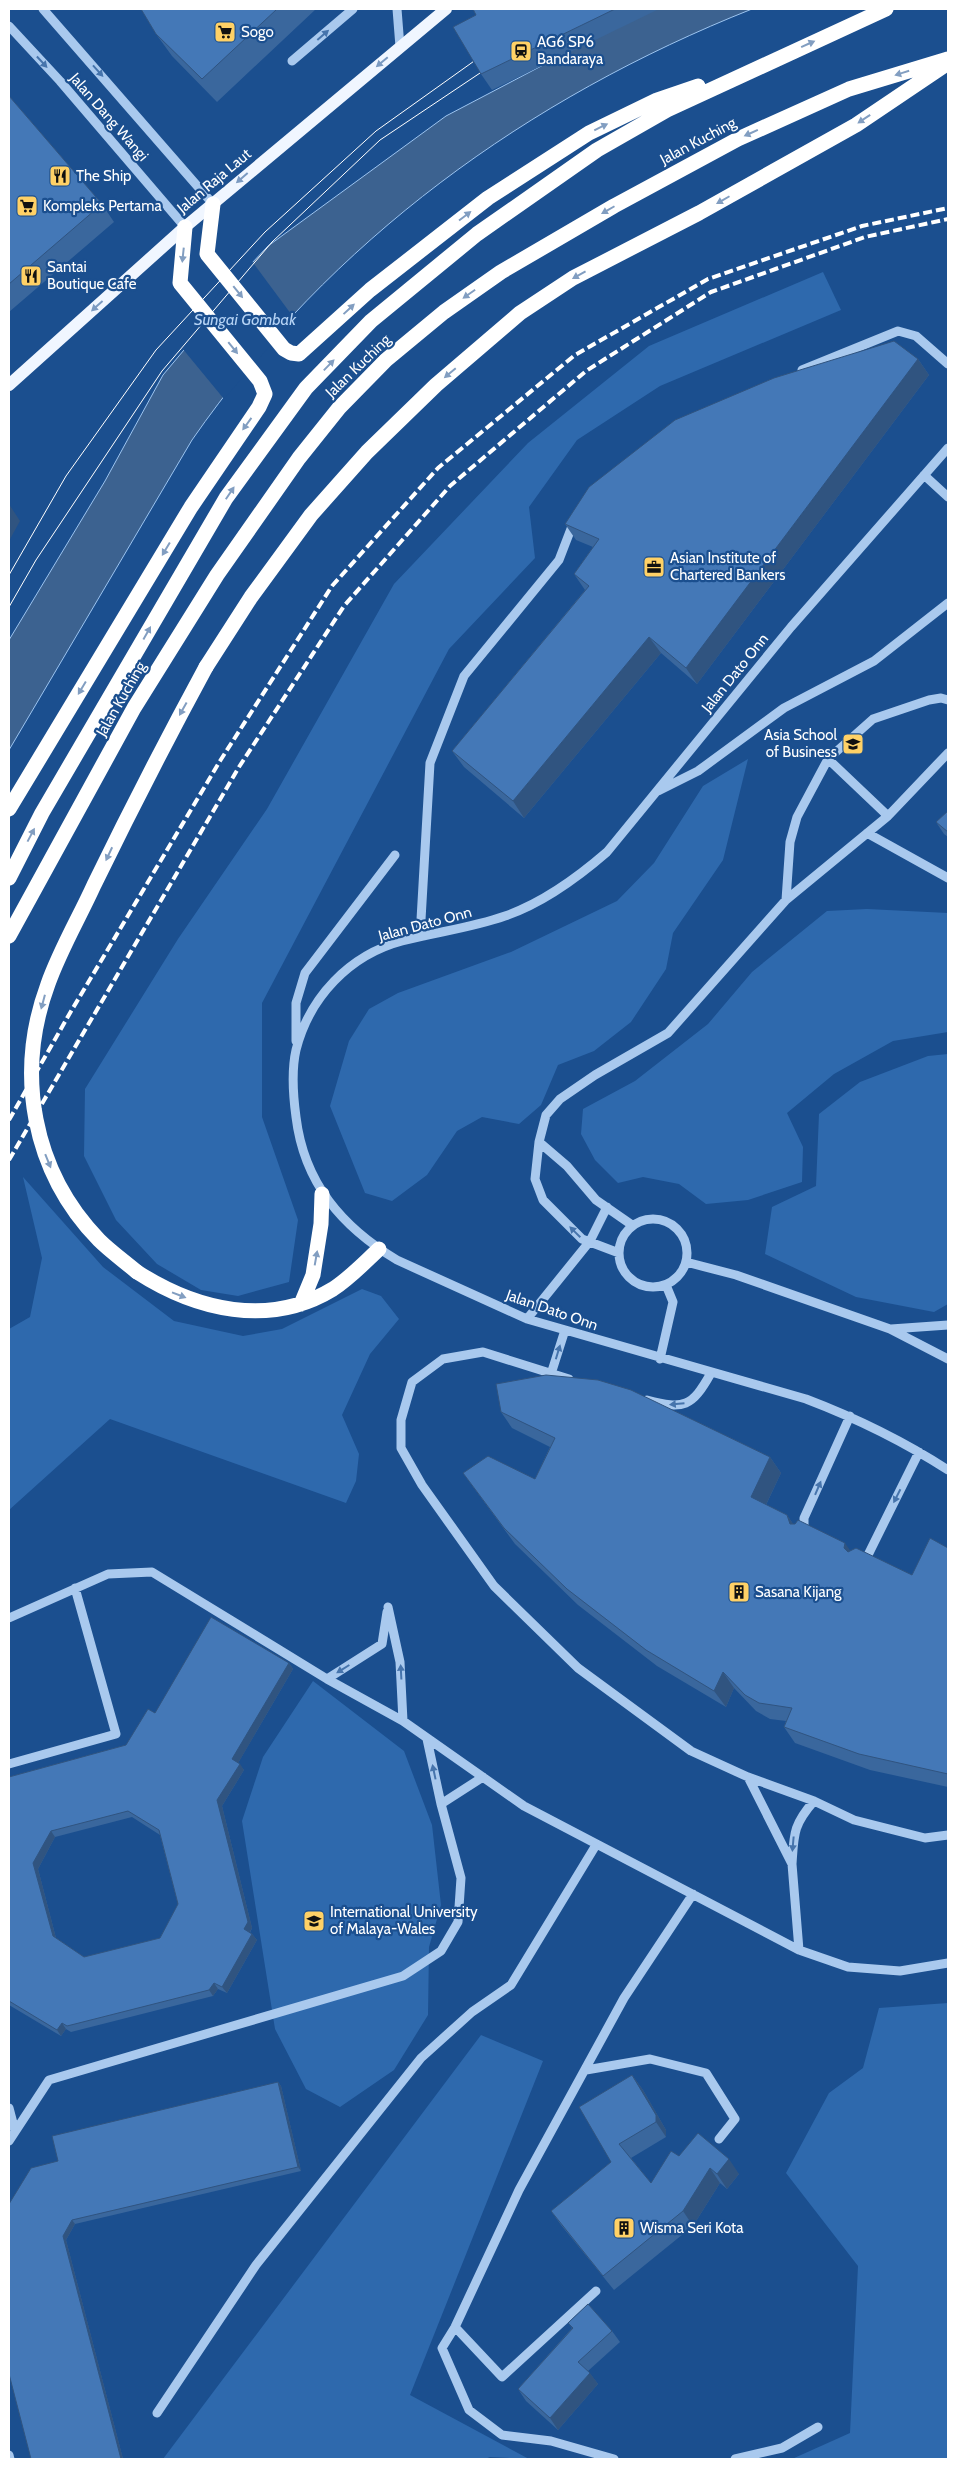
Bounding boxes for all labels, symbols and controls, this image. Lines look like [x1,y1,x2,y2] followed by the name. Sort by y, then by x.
[213,20,237,44] supermarket icon: Sogo
[241,23,274,41] place label: Sogo
[316,29,329,40] one-way arrow
[537,33,604,68] place label: AG6 SP6 Bandaraya
[509,39,533,63] station icon: AG6 SP6 Bandaraya
[801,39,815,47] one-way arrow
[36,55,48,67] one-way arrow
[376,57,389,68] one-way arrow
[93,65,104,78] one-way arrow
[65,69,152,165] street label: Jalan Dang Wangi
[894,69,909,77] one-way arrow
[656,113,739,169] street label: Jalan Kuching
[857,114,871,124] one-way arrow
[594,123,608,131] one-way arrow
[744,129,758,137] one-way arrow
[173,145,255,218] street label: Jalan Raja Laut
[48,164,72,188] restaurant icon: The Ship
[76,167,131,185] place label: The Ship
[236,173,249,184] one-way arrow
[15,194,39,218] supermarket icon: Kompleks Pertama
[716,195,730,204] one-way arrow
[43,197,162,215] place label: Kompleks Pertama
[601,205,614,214] one-way arrow
[458,210,471,221] one-way arrow
[178,247,186,263] one-way arrow
[47,258,137,293] place label: Santai Boutique Cafe
[19,264,43,288] restaurant icon: Santai Boutique Cafe
[572,271,586,279] one-way arrow
[232,285,243,298] one-way arrow
[462,289,476,299] one-way arrow
[91,300,103,312] one-way arrow
[343,303,355,315] one-way arrow
[194,310,297,329] water label: Sungai Gombak
[321,330,395,402] street label: Jalan Kuching
[227,341,238,354] one-way arrow
[322,359,334,371] one-way arrow
[444,367,456,378] one-way arrow
[242,417,253,430] one-way arrow
[225,486,235,500] one-way arrow
[161,543,170,556] one-way arrow
[670,549,785,584] place label: Asian Institute of Chartered Bankers
[642,555,666,579] office icon: Asian Institute of Chartered Bankers
[143,626,151,640] one-way arrow
[697,630,772,717] street label: Jalan Dato Onn
[92,658,150,740] street label: Jalan Kuching
[78,682,87,695] one-way arrow
[179,702,187,717] one-way arrow
[764,726,837,761] place label: Asia School of Business
[841,732,865,756] school or university icon: Asia School of Business
[27,827,35,842] one-way arrow
[105,847,113,861] one-way arrow
[375,903,474,945] street label: Jalan Dato Onn
[39,995,47,1010] one-way arrow
[44,1154,52,1168] one-way arrow
[570,1226,582,1238] one-way arrow
[313,1250,321,1266] one-way arrow
[503,1286,600,1334] street label: Jalan Dato Onn
[172,1291,187,1299] one-way arrow
[555,1345,563,1360] one-way arrow
[669,1401,685,1409] one-way arrow
[814,1481,822,1495] one-way arrow
[893,1489,901,1503] one-way arrow
[727,1580,751,1604] building icon: Sasana Kijang
[755,1583,842,1601] place label: Sasana Kijang
[336,1664,350,1674] one-way arrow
[396,1664,404,1680] one-way arrow
[430,1764,438,1779] one-way arrow
[789,1836,797,1852] one-way arrow
[330,1903,478,1938] place label: International University of Malaya-Wales
[302,1909,326,1933] school or university icon: International University of Malaya-Wales
[612,2216,636,2240] building icon: Wisma Seri Kota
[640,2219,744,2237] place label: Wisma Seri Kota

